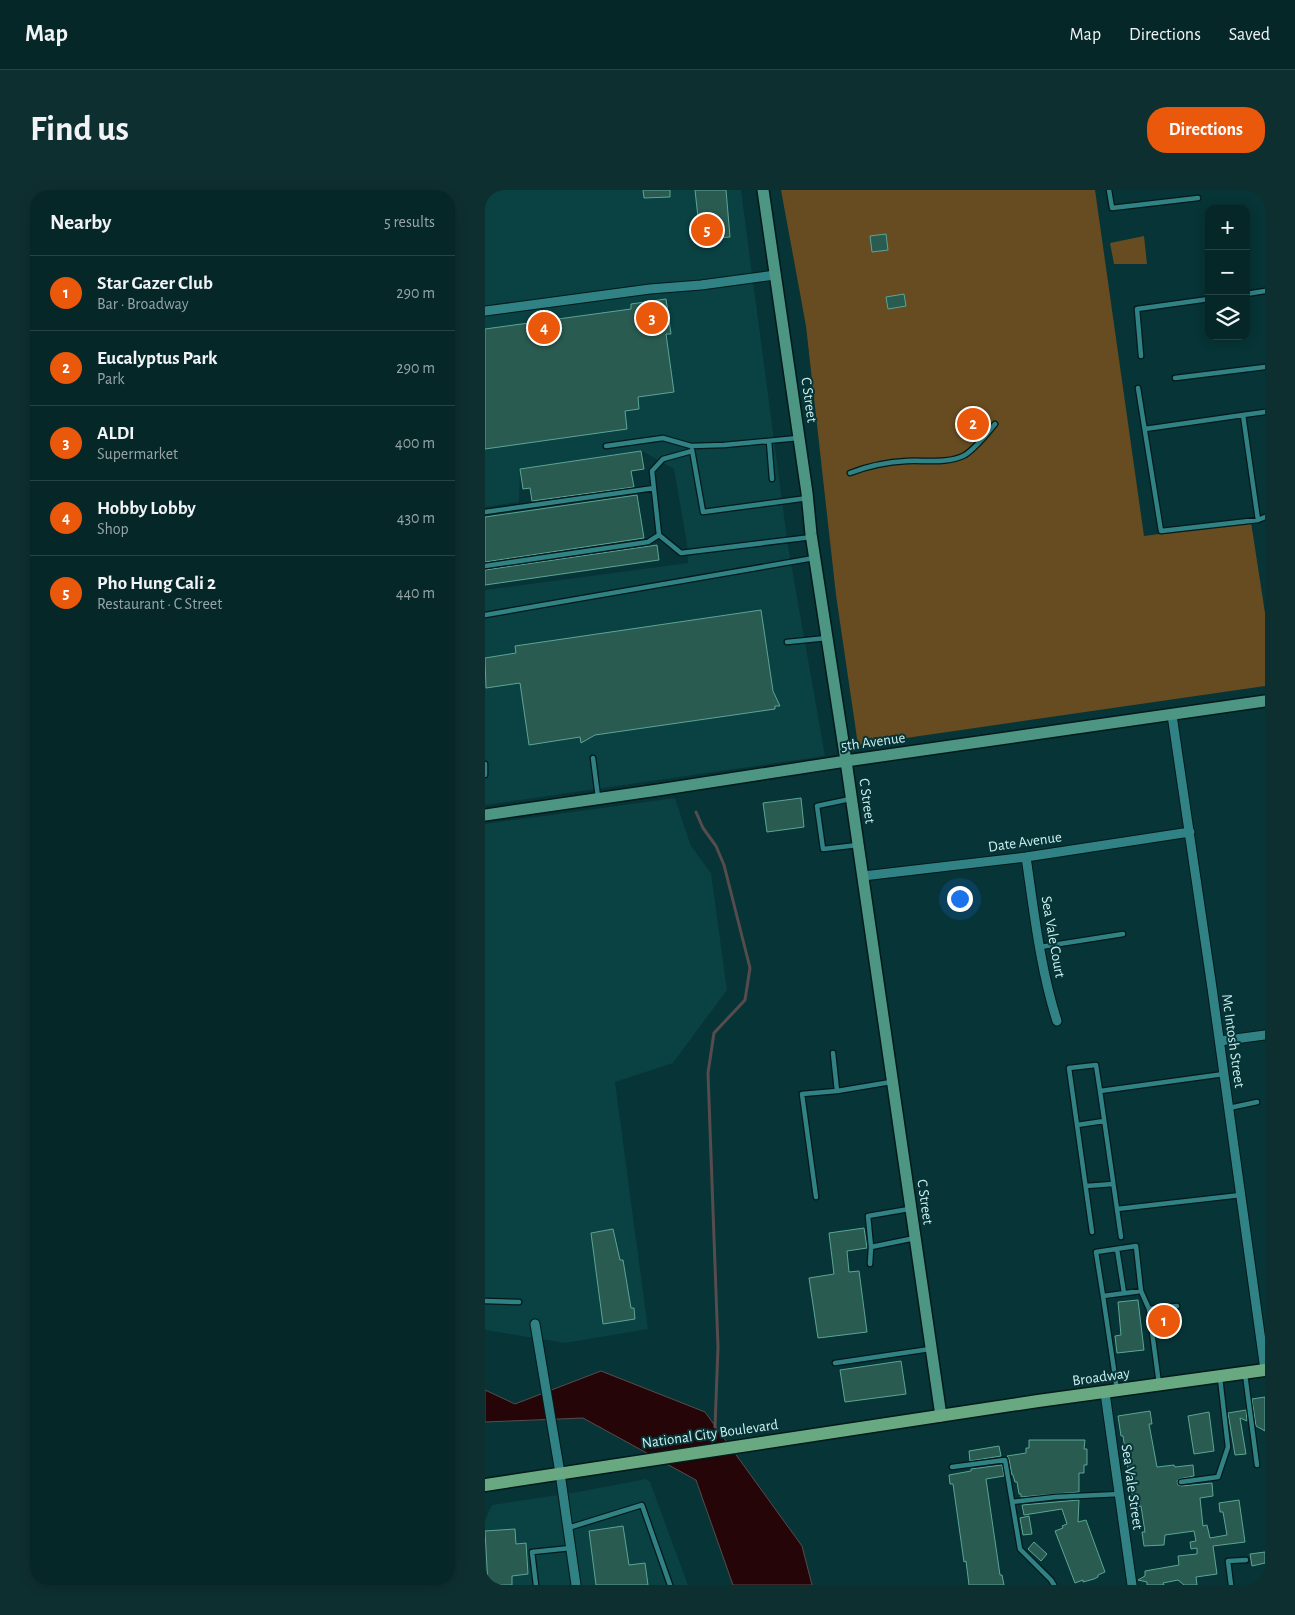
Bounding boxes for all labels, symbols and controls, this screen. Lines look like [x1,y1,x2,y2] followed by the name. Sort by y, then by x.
[25,22,68,46] text: Map
[1070,26,1101,44] text: Map
[1129,26,1201,44] text: Directions
[1229,26,1270,44] text: Saved
[1147,107,1265,153] button: Directions
[30,112,129,147] text: Find us
[1205,205,1250,340] map controls
[1205,205,1250,250] button: +
[691,211,723,249] pin: 5
[50,212,111,233] text: Nearby
[384,214,435,230] text: 5 results
[1205,250,1250,295] button: −
[97,274,213,293] text: Star Gazer Club
[63,285,69,301] text: 1
[396,285,435,301] text: 290 m
[1205,295,1250,340] button: layers
[97,296,189,312] text: Bar · Broadway
[636,299,668,337] pin: 3
[528,309,560,347] pin: 4
[97,349,217,368] text: Eucalyptus Park
[62,360,70,376] text: 2
[396,360,435,376] text: 290 m
[97,371,125,387] text: Park
[798,376,820,424] street label: C Street
[957,405,989,443] pin: 2
[97,424,135,443] text: ALDI
[63,435,69,451] text: 3
[395,435,435,451] text: 400 m
[97,446,178,462] text: Supermarket
[97,499,196,518] text: Hobby Lobby
[62,510,70,526] text: 4
[397,510,435,526] text: 430 m
[97,521,129,537] text: Shop
[97,574,216,593] text: Pho Hung Cali 2
[63,585,69,601] text: 5
[396,585,435,601] text: 440 m
[97,596,222,612] text: Restaurant · C Street
[840,730,906,754] street label: 5th Avenue
[856,777,878,825] street label: C Street
[987,829,1063,855] street label: Date Avenue
[947,886,973,912] your location
[1038,895,1068,979] street label: Sea Vale Court
[1219,993,1247,1089] street label: Mc Intosh Street
[914,1178,936,1226] street label: C Street
[1148,1302,1180,1340] pin: 1
[1071,1365,1131,1388] street label: Broadway
[641,1417,779,1451] street label: National City Boulevard
[1119,1443,1145,1531] street label: Sea Vale Street

